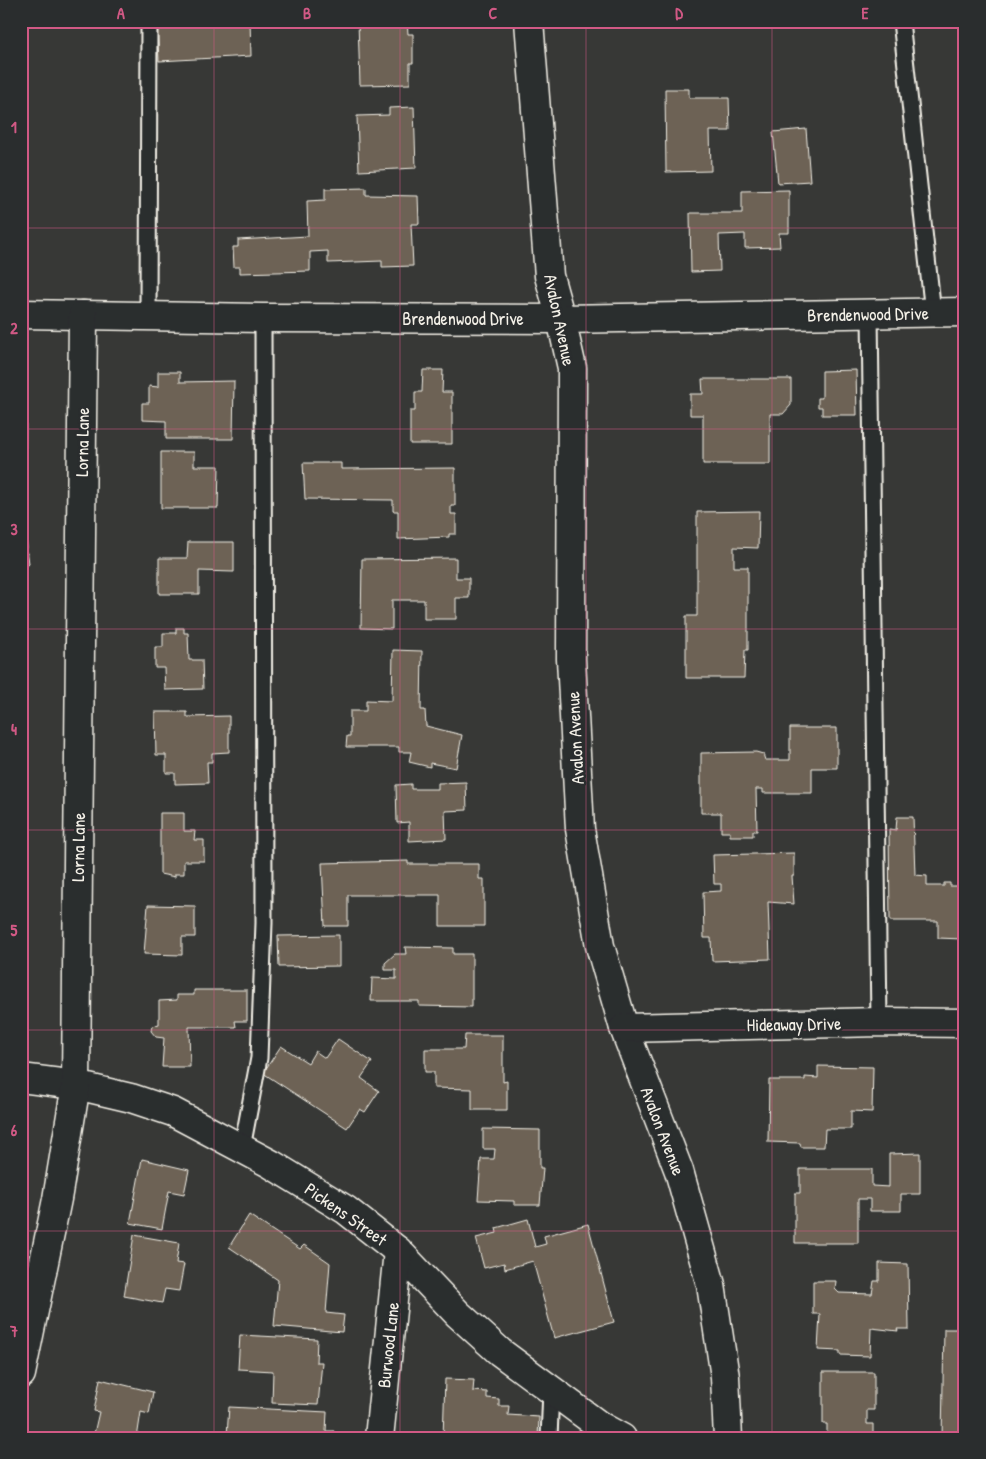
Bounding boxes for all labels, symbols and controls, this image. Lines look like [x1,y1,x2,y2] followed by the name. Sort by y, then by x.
[117,2,125,24] text: A
[303,2,311,24] text: B
[489,2,498,24] text: C
[675,2,683,24] text: D
[861,2,869,24] text: E
[11,116,17,138] text: 1
[538,272,582,368] street label: Avalon Avenue
[807,300,929,328] street label: Brendenwood Drive
[402,306,524,331] street label: Brendenwood Drive
[10,317,18,339] text: 2
[69,407,95,477] street label: Lorna Lane
[10,518,18,540] text: 3
[560,691,590,785] street label: Avalon Avenue
[11,718,17,740] text: 4
[65,812,91,882] street label: Lorna Lane
[11,919,18,941] text: 5
[746,1011,842,1037] street label: Hideaway Drive
[635,1083,691,1179] street label: Avalon Avenue
[11,1119,18,1141] text: 6
[300,1176,393,1252] street label: Pickens Street
[371,1301,405,1389] street label: Burwood Lane
[9,1320,18,1342] text: 7

